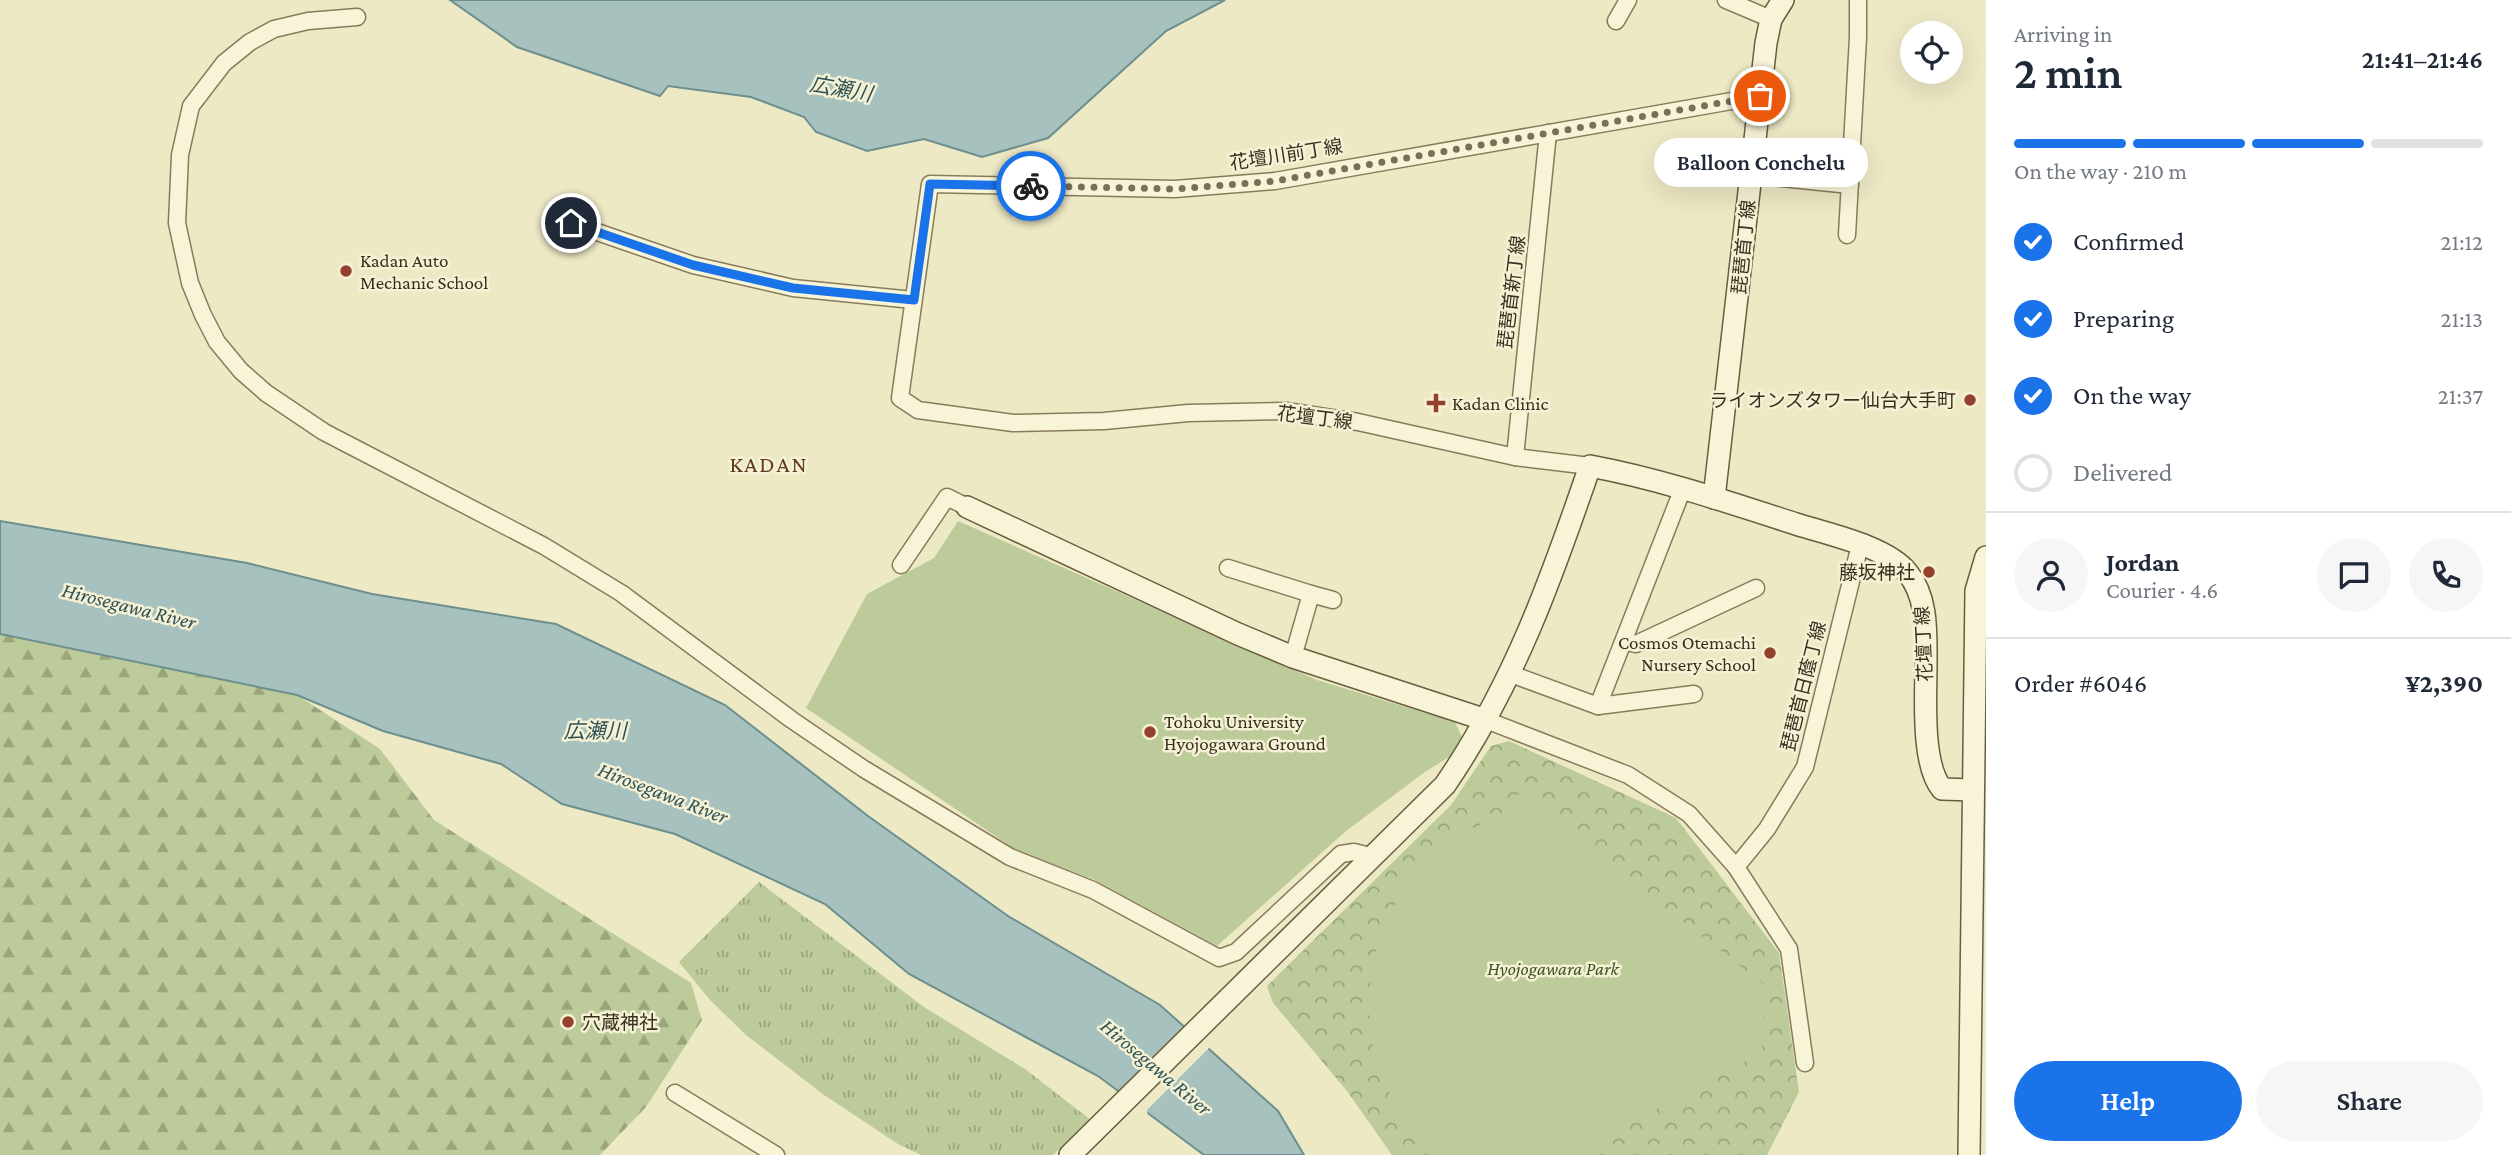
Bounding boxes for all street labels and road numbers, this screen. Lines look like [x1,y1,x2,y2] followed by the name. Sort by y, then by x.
[1228,135,1344,174] street label: 花壇川前丁線
[1728,199,1759,295] street label: 琵琶首丁線
[1494,234,1529,350] street label: 琵琶首新丁線
[1276,402,1354,433] street label: 花壇丁線
[1911,605,1936,682] street label: 花壇丁線
[1777,619,1830,753] street label: 琵琶首日蔭丁線

